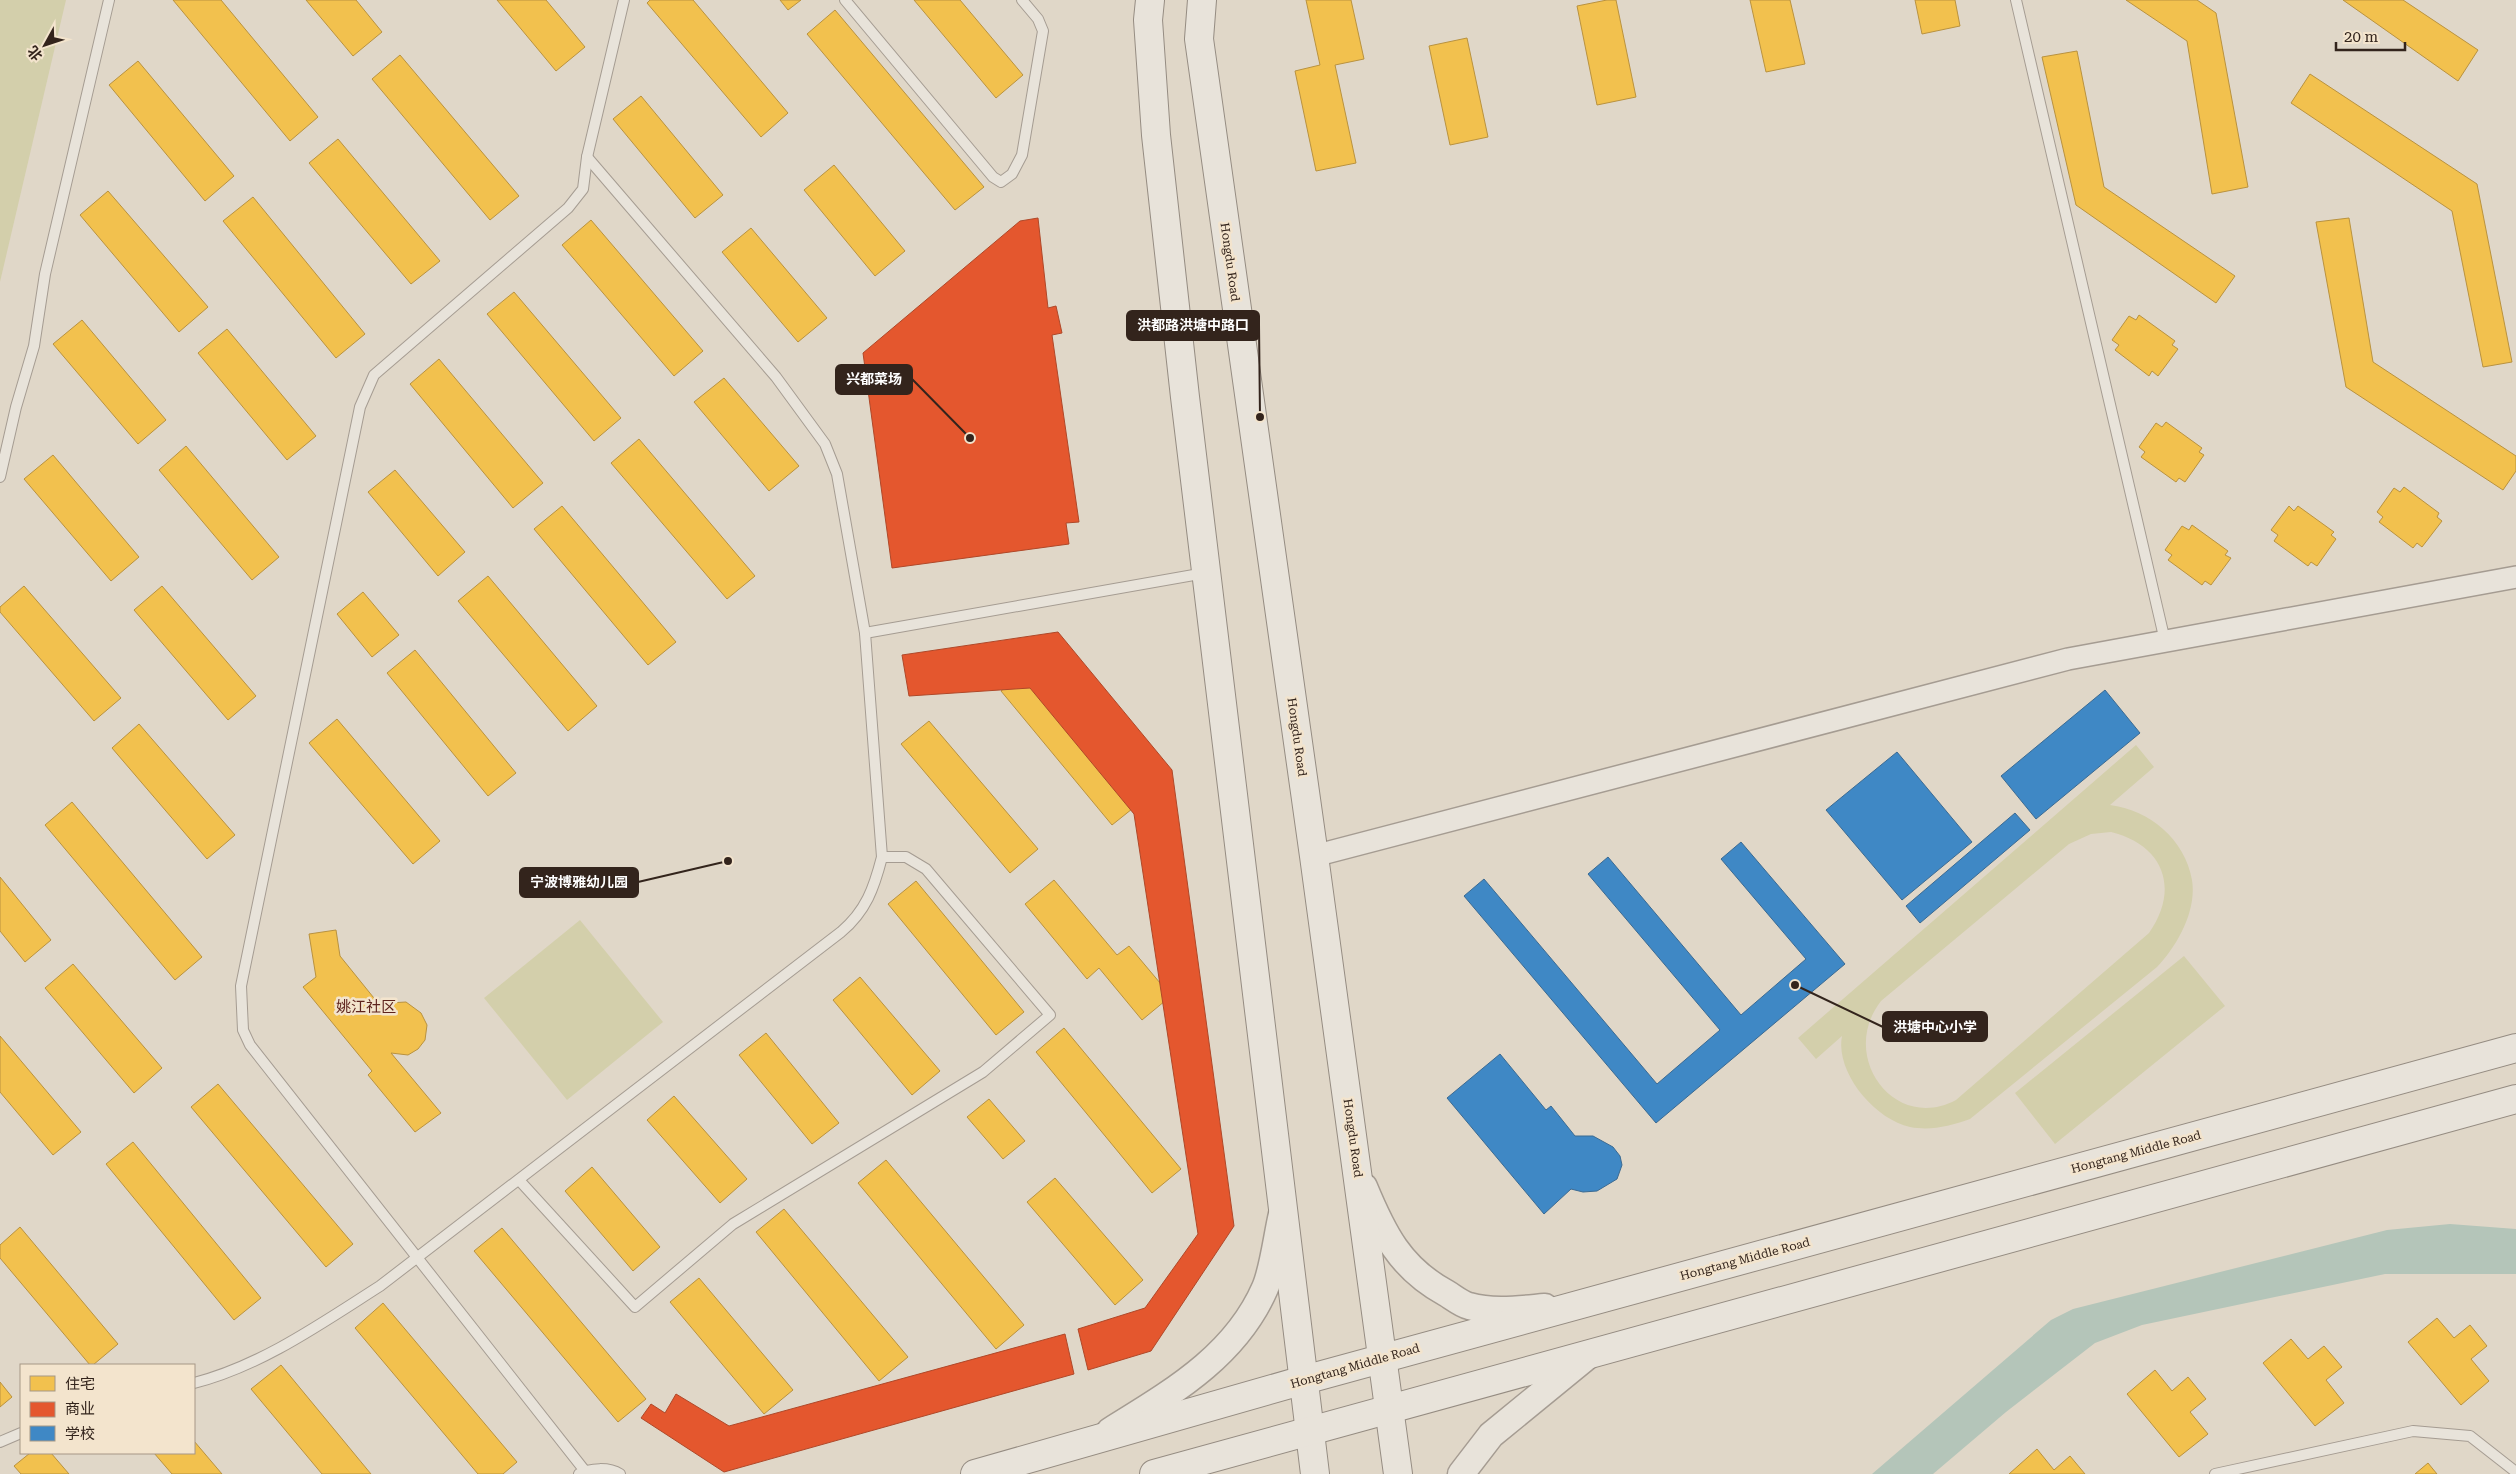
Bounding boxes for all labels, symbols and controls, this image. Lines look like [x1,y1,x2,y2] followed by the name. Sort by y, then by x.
[20,20,70,70] north arrow
[2336,20,2405,52] scale bar
[2344,28,2379,46] text: 20 m
[24,43,46,64] text: 北
[1218,222,1242,302] street label: Hongdu Road
[1127,311,1259,340] callout: 洪都路洪塘中路口
[1137,317,1249,333] text: 洪都路洪塘中路口
[836,365,912,394] callout: 兴都菜场
[846,371,902,387] text: 兴都菜场
[1285,697,1309,777] street label: Hongdu Road
[520,868,638,897] callout: 宁波博雅幼儿园
[530,874,628,890] text: 宁波博雅幼儿园
[336,998,396,1016] district label: 姚江社区
[1883,1012,1987,1041] callout: 洪塘中心小学
[1893,1019,1977,1035] text: 洪塘中心小学
[1341,1098,1365,1178] street label: Hongdu Road
[2069,1128,2203,1176] street label: Hongtang Middle Road
[1678,1235,1812,1283] street label: Hongtang Middle Road
[1289,1341,1422,1391] street label: Hongtang Middle Road
[20,1364,195,1454] legend
[65,1375,95,1393] text: 住宅
[65,1400,95,1418] text: 商业
[65,1425,95,1443] text: 学校

